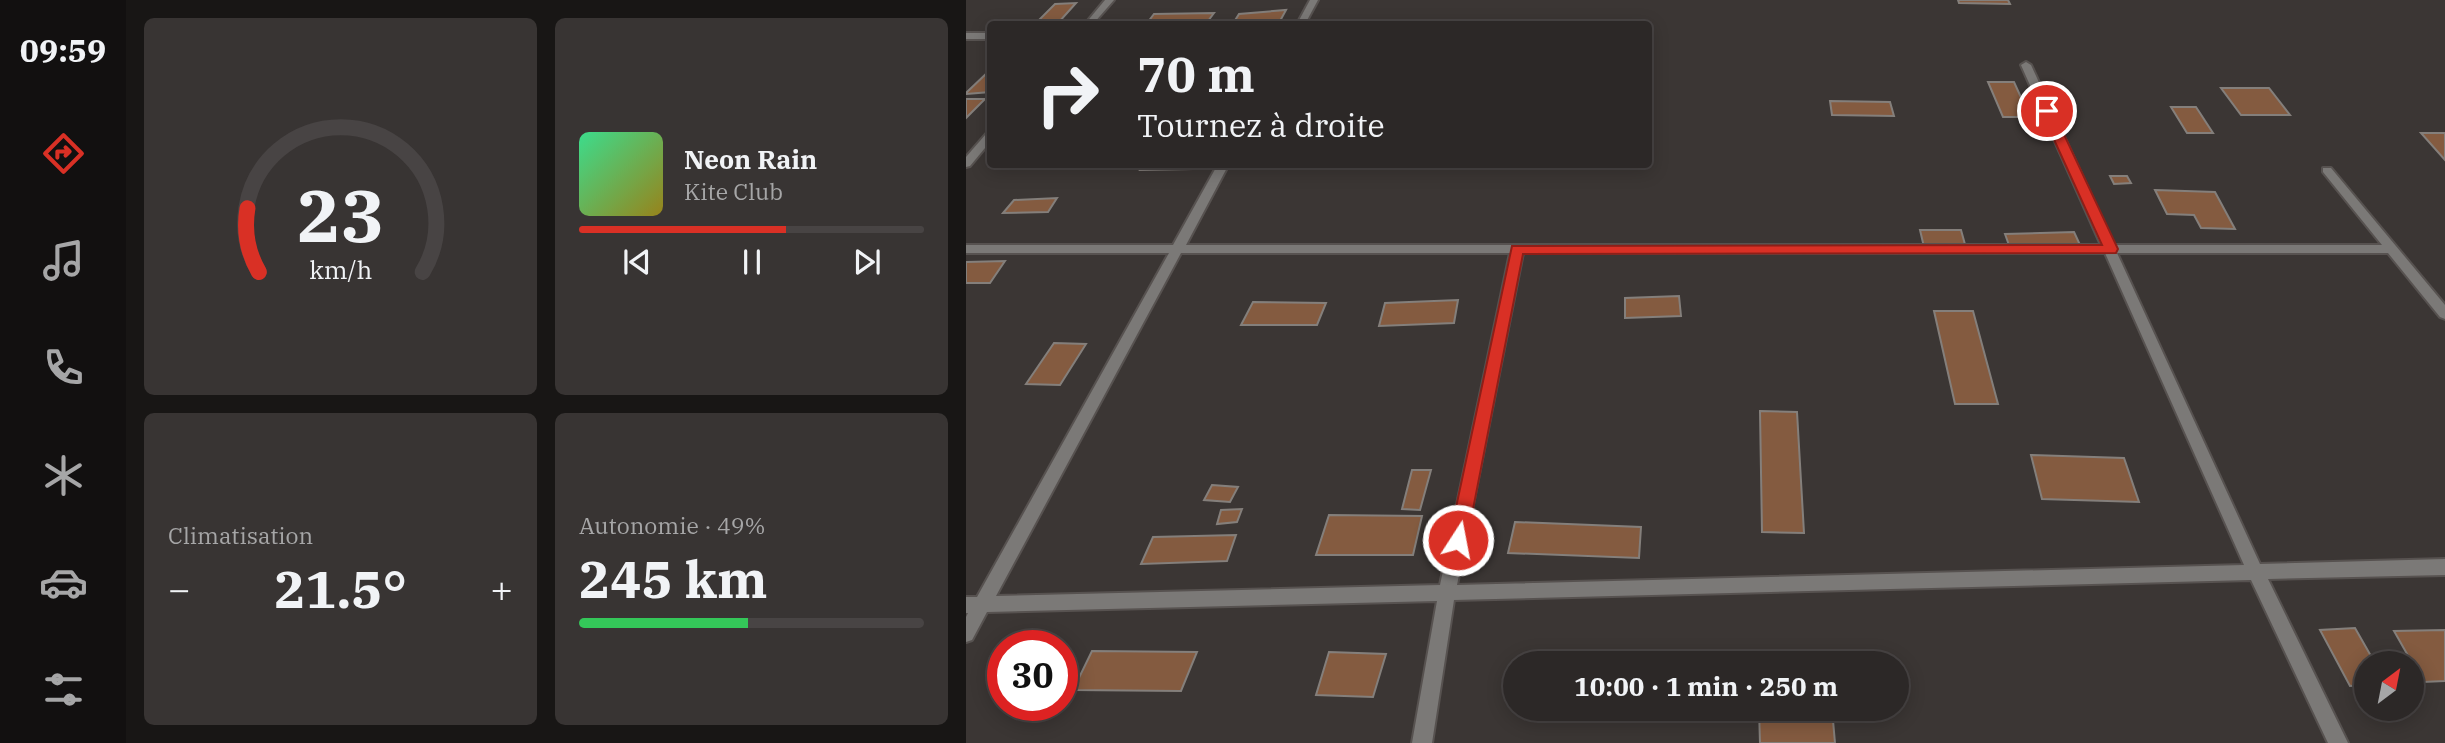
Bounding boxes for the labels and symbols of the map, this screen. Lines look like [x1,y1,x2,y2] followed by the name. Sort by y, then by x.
[2017,81,2077,141] pin
[1421,503,1495,577] position arrow
[987,630,1078,721] speed limit sign: 30
[2354,651,2424,721] north arrow

